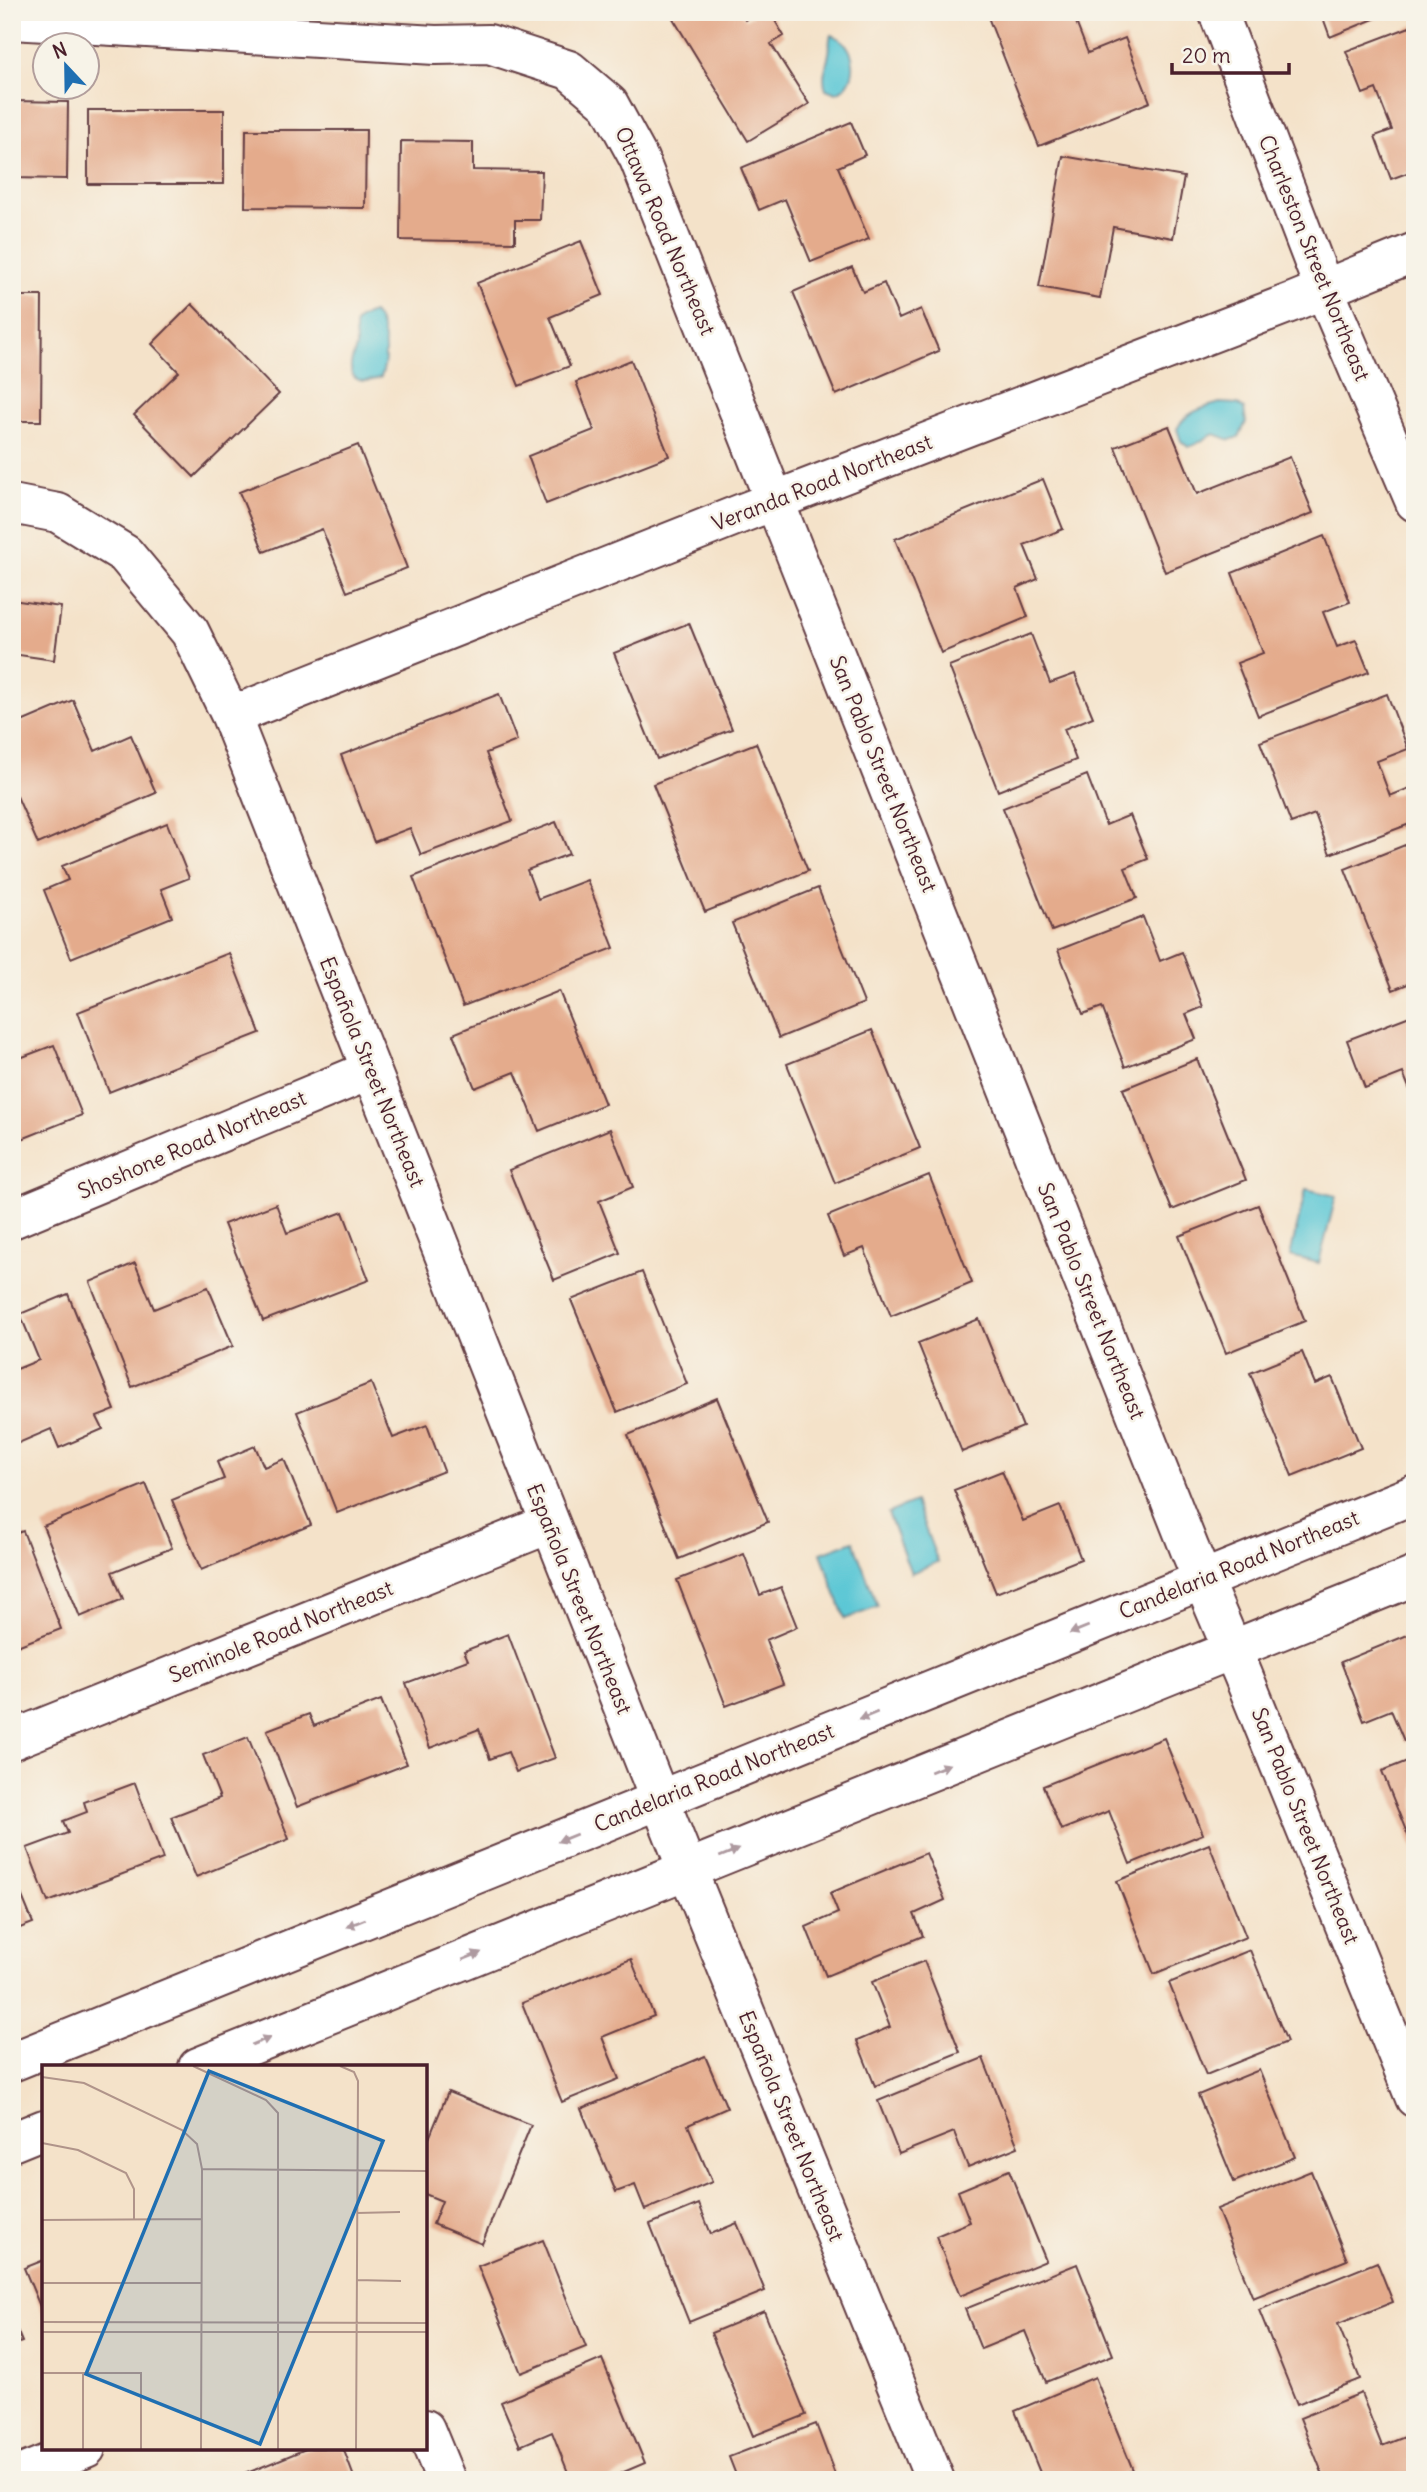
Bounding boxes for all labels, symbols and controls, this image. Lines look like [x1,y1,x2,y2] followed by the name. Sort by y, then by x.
[32,32,102,102] north arrow
[1172,32,1289,76] scale bar
[49,37,70,64] text: N
[1182,42,1231,69] text: 20 m
[609,122,722,339] street label: Ottawa Road Northeast
[1253,131,1376,385] street label: Charleston Street Northeast
[708,428,936,537] street label: Veranda Road Northeast
[824,652,943,896] street label: San Pablo Street Northeast
[314,953,431,1191] street label: Española Street Northeast
[73,1084,310,1205] street label: Shoshone Road Northeast
[1032,1179,1151,1423] street label: San Pablo Street Northeast
[521,1480,638,1718] street label: Española Street Northeast
[1115,1504,1363,1625] street label: Candelaria Road Northeast
[165,1574,397,1689] street label: Seminole Road Northeast
[1069,1624,1089,1636] one-way arrow
[1246,1704,1365,1948] street label: San Pablo Street Northeast
[857,1710,878,1721] one-way arrow
[590,1717,838,1838] street label: Candelaria Road Northeast
[929,1762,950,1773] one-way arrow
[556,1833,577,1844] one-way arrow
[718,1847,739,1858] one-way arrow
[345,1918,366,1929] one-way arrow
[462,1950,482,1962] one-way arrow
[733,2007,850,2245] street label: Española Street Northeast
[251,2036,272,2047] one-way arrow
[42,2065,427,2450] inset map

